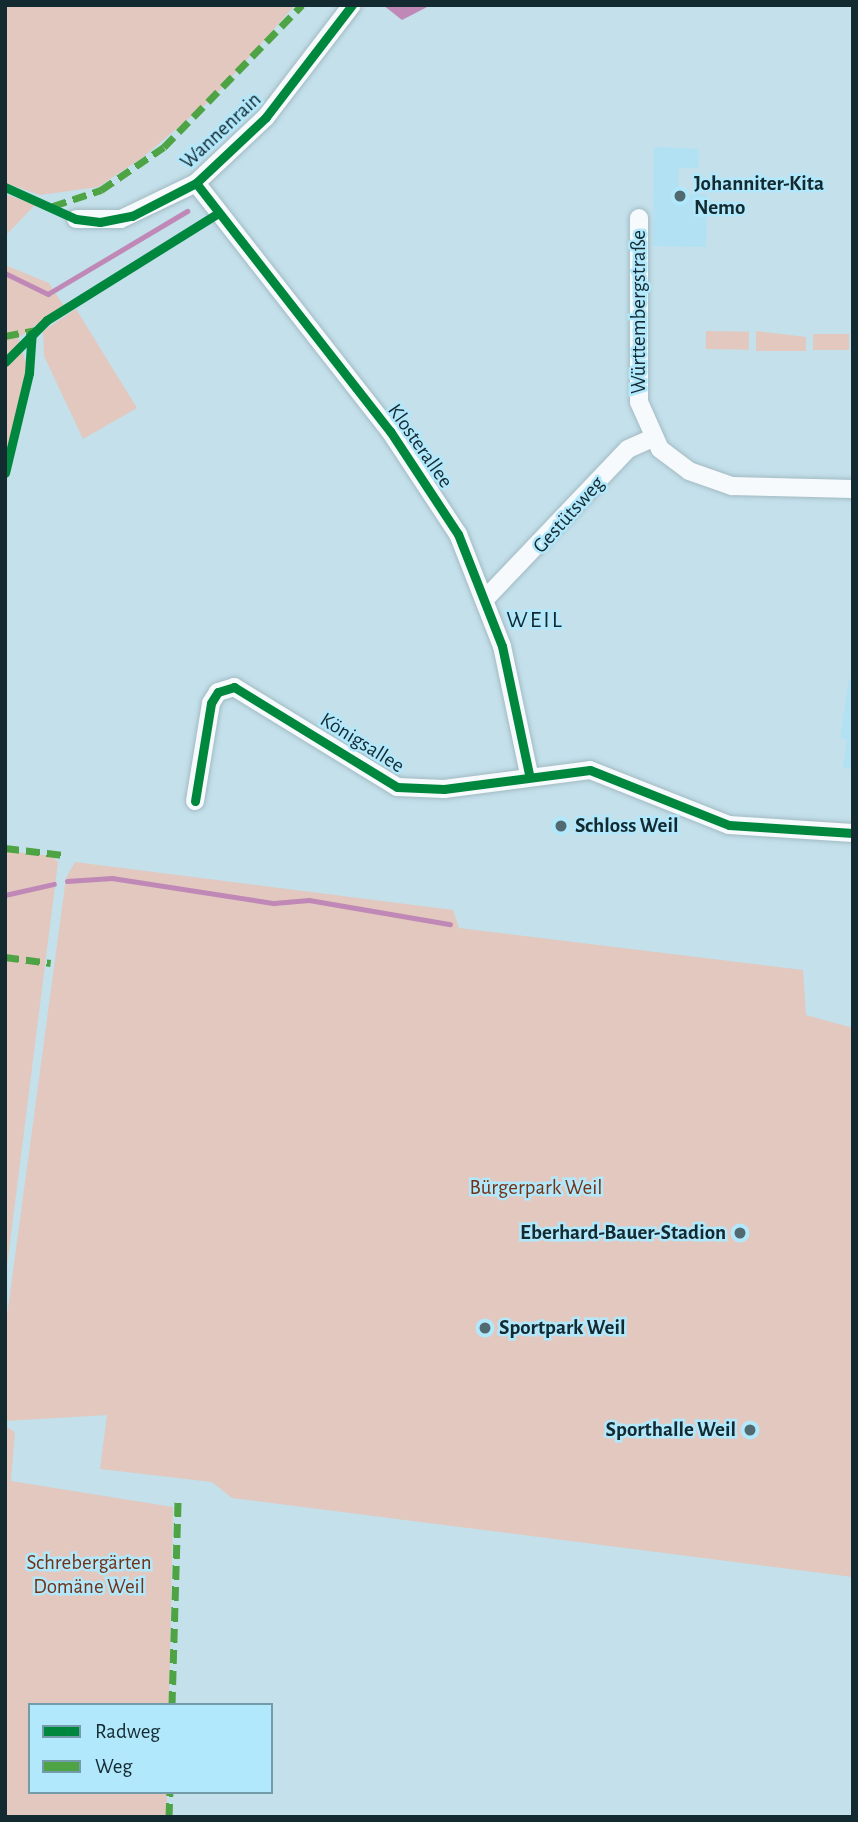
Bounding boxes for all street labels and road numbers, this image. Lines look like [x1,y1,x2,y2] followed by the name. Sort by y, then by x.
[175,87,267,175] street label: Wannenrain
[626,230,652,394] street label: Württembergstraße
[382,399,458,493] street label: Klosterallee
[528,471,610,559] street label: Gestütsweg
[315,707,409,779] street label: Königsallee

